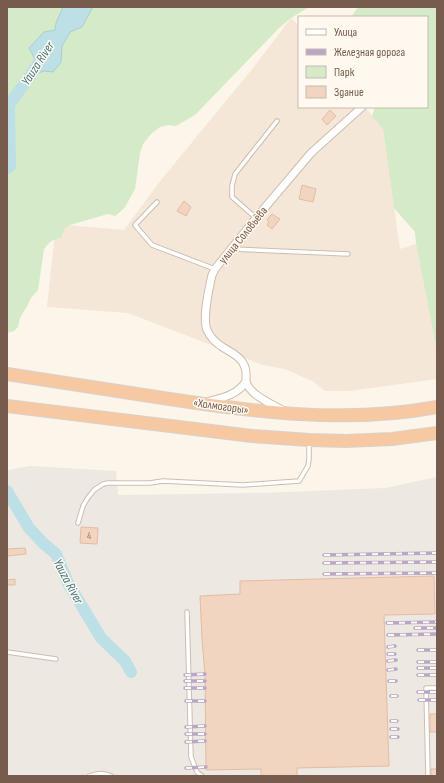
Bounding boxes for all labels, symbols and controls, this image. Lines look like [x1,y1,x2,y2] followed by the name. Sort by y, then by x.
[298,16,428,108] legend
[334,25,358,40] text: Улица
[18,38,59,88] water label: Yauza River
[334,45,406,60] text: Железная дорога
[334,65,355,80] text: Парк
[334,85,364,100] text: Здание
[216,203,271,267] street label: улица Соловьёва
[192,395,250,418] street label: «Холмогоры»
[87,530,91,542] house number: 4
[50,556,87,608] water label: Yauza River

